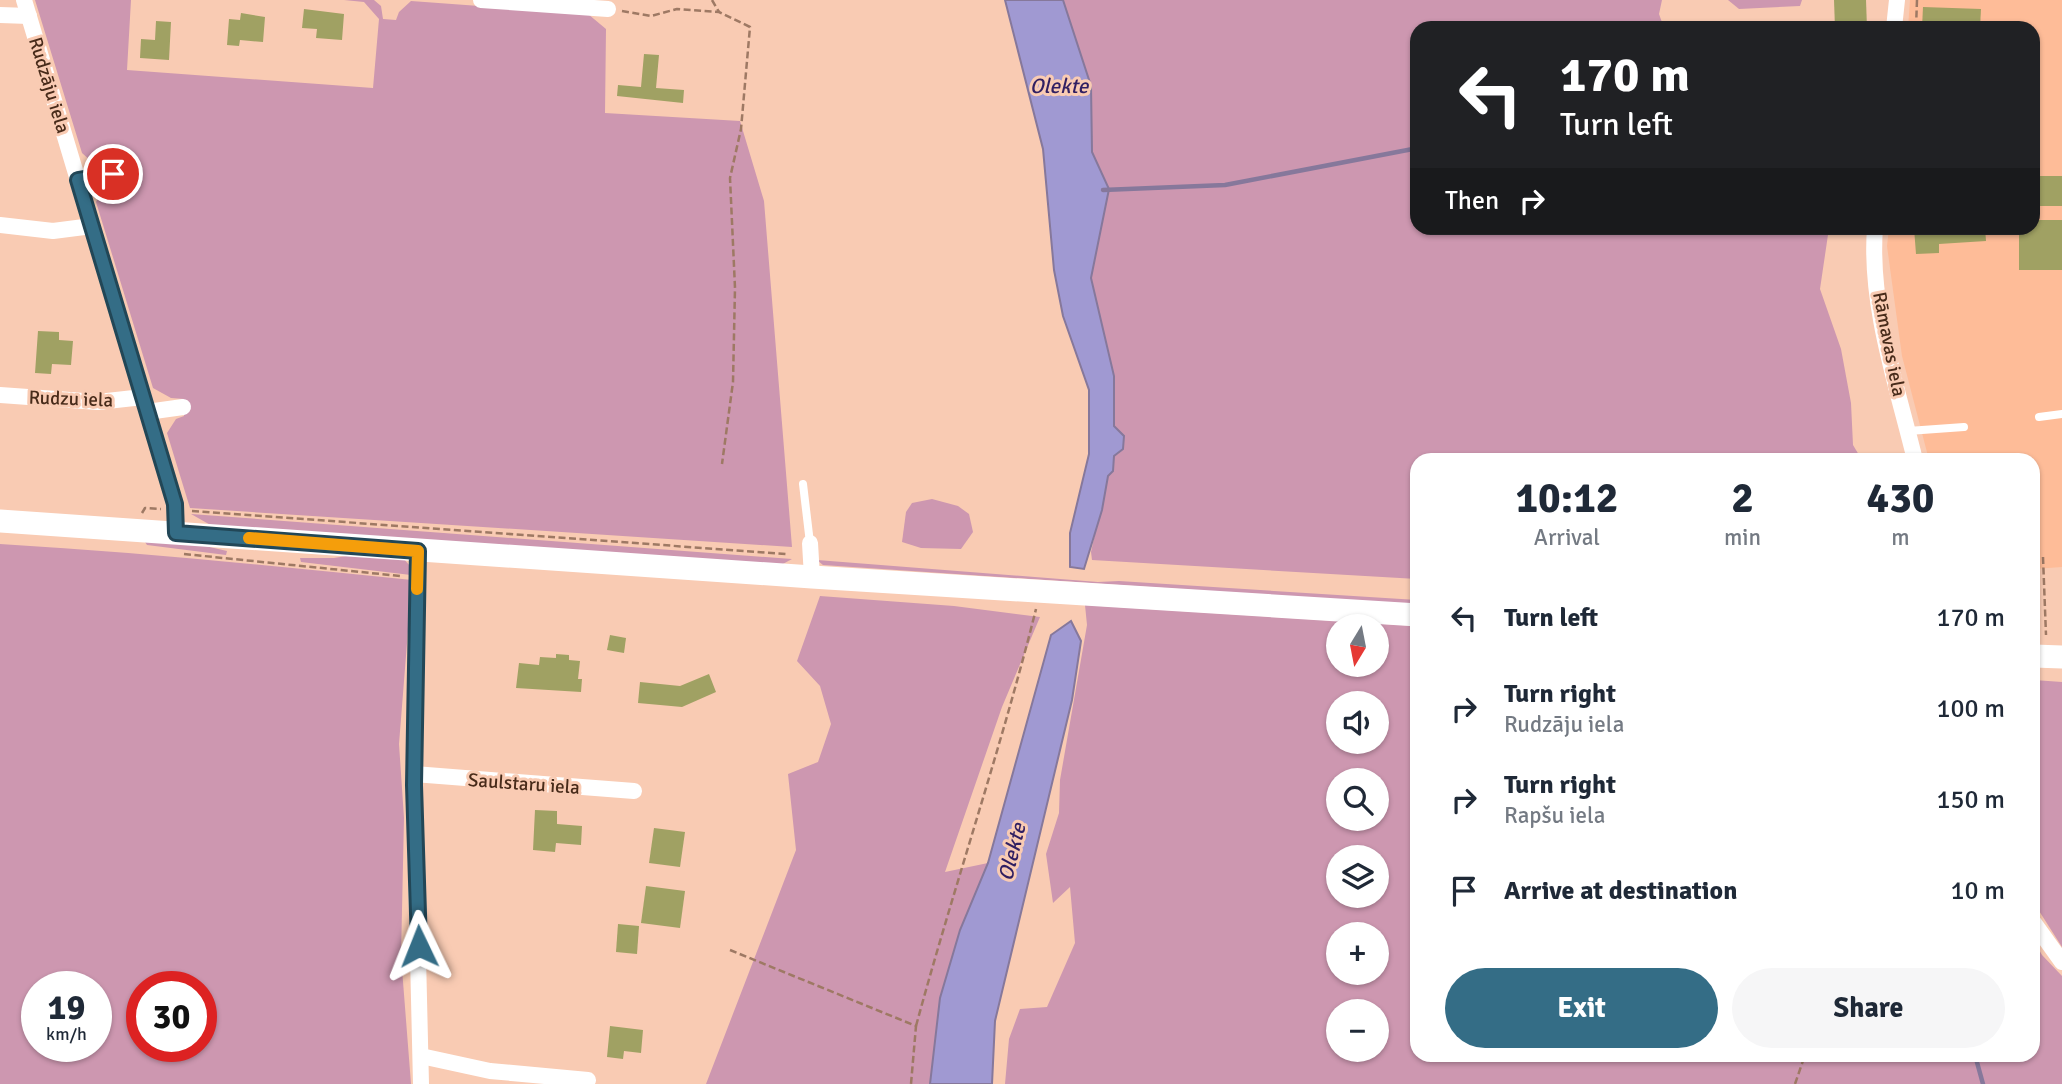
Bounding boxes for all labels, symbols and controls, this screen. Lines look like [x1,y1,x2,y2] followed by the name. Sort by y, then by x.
[23,34,75,136] street label: Rudzāju iela
[1560,45,1690,105] text: 170 m
[1445,49,1536,140] icon: left
[1030,73,1090,99] water label: Olekte
[1560,105,1673,144] text: Turn left
[83,144,143,204] pin
[94,155,132,193] icon: arrive
[1513,182,1551,220] icon: right
[1445,185,1499,217] text: Then
[1867,290,1911,399] street label: Rāmavas iela
[28,386,114,412] street label: Rudzu iela
[1515,473,1619,524] text: 10:12
[1731,473,1754,524] text: 2
[1866,473,1935,524] text: 430
[1534,523,1600,552] text: Arrival
[1724,523,1761,552] text: min
[1891,523,1910,552] text: m
[1445,599,1483,637] icon: left
[1504,602,1598,634] text: Turn left
[1936,602,2005,634] text: 170 m
[1326,614,1390,677] north arrow
[1326,614,1389,1062] map controls
[1504,678,1616,710] text: Turn right
[1445,690,1483,728] icon: right
[1326,691,1389,754] button: sound
[1936,693,2005,725] text: 100 m
[1504,710,1624,739] text: Rudzāju iela
[467,768,581,800] street label: Saulstaru iela
[1326,768,1389,831] button: search
[1504,769,1616,801] text: Turn right
[1445,781,1483,819] icon: right
[1936,784,2005,816] text: 150 m
[1504,801,1605,830] text: Rapšu iela
[992,819,1032,884] water label: Olekte
[1326,845,1389,908] button: layers
[1445,872,1483,910] icon: arrive
[1504,875,1737,907] text: Arrive at destination
[1950,875,2005,907] text: 10 m
[382,909,456,983] position arrow
[1326,922,1389,985] button: +
[1445,968,1718,1048] button: Exit
[1732,968,2005,1048] button: Share
[126,971,217,1062] speed limit sign: 30
[48,986,85,1029] text: 19
[1326,999,1389,1062] button: −
[46,1023,87,1045] text: km/h

